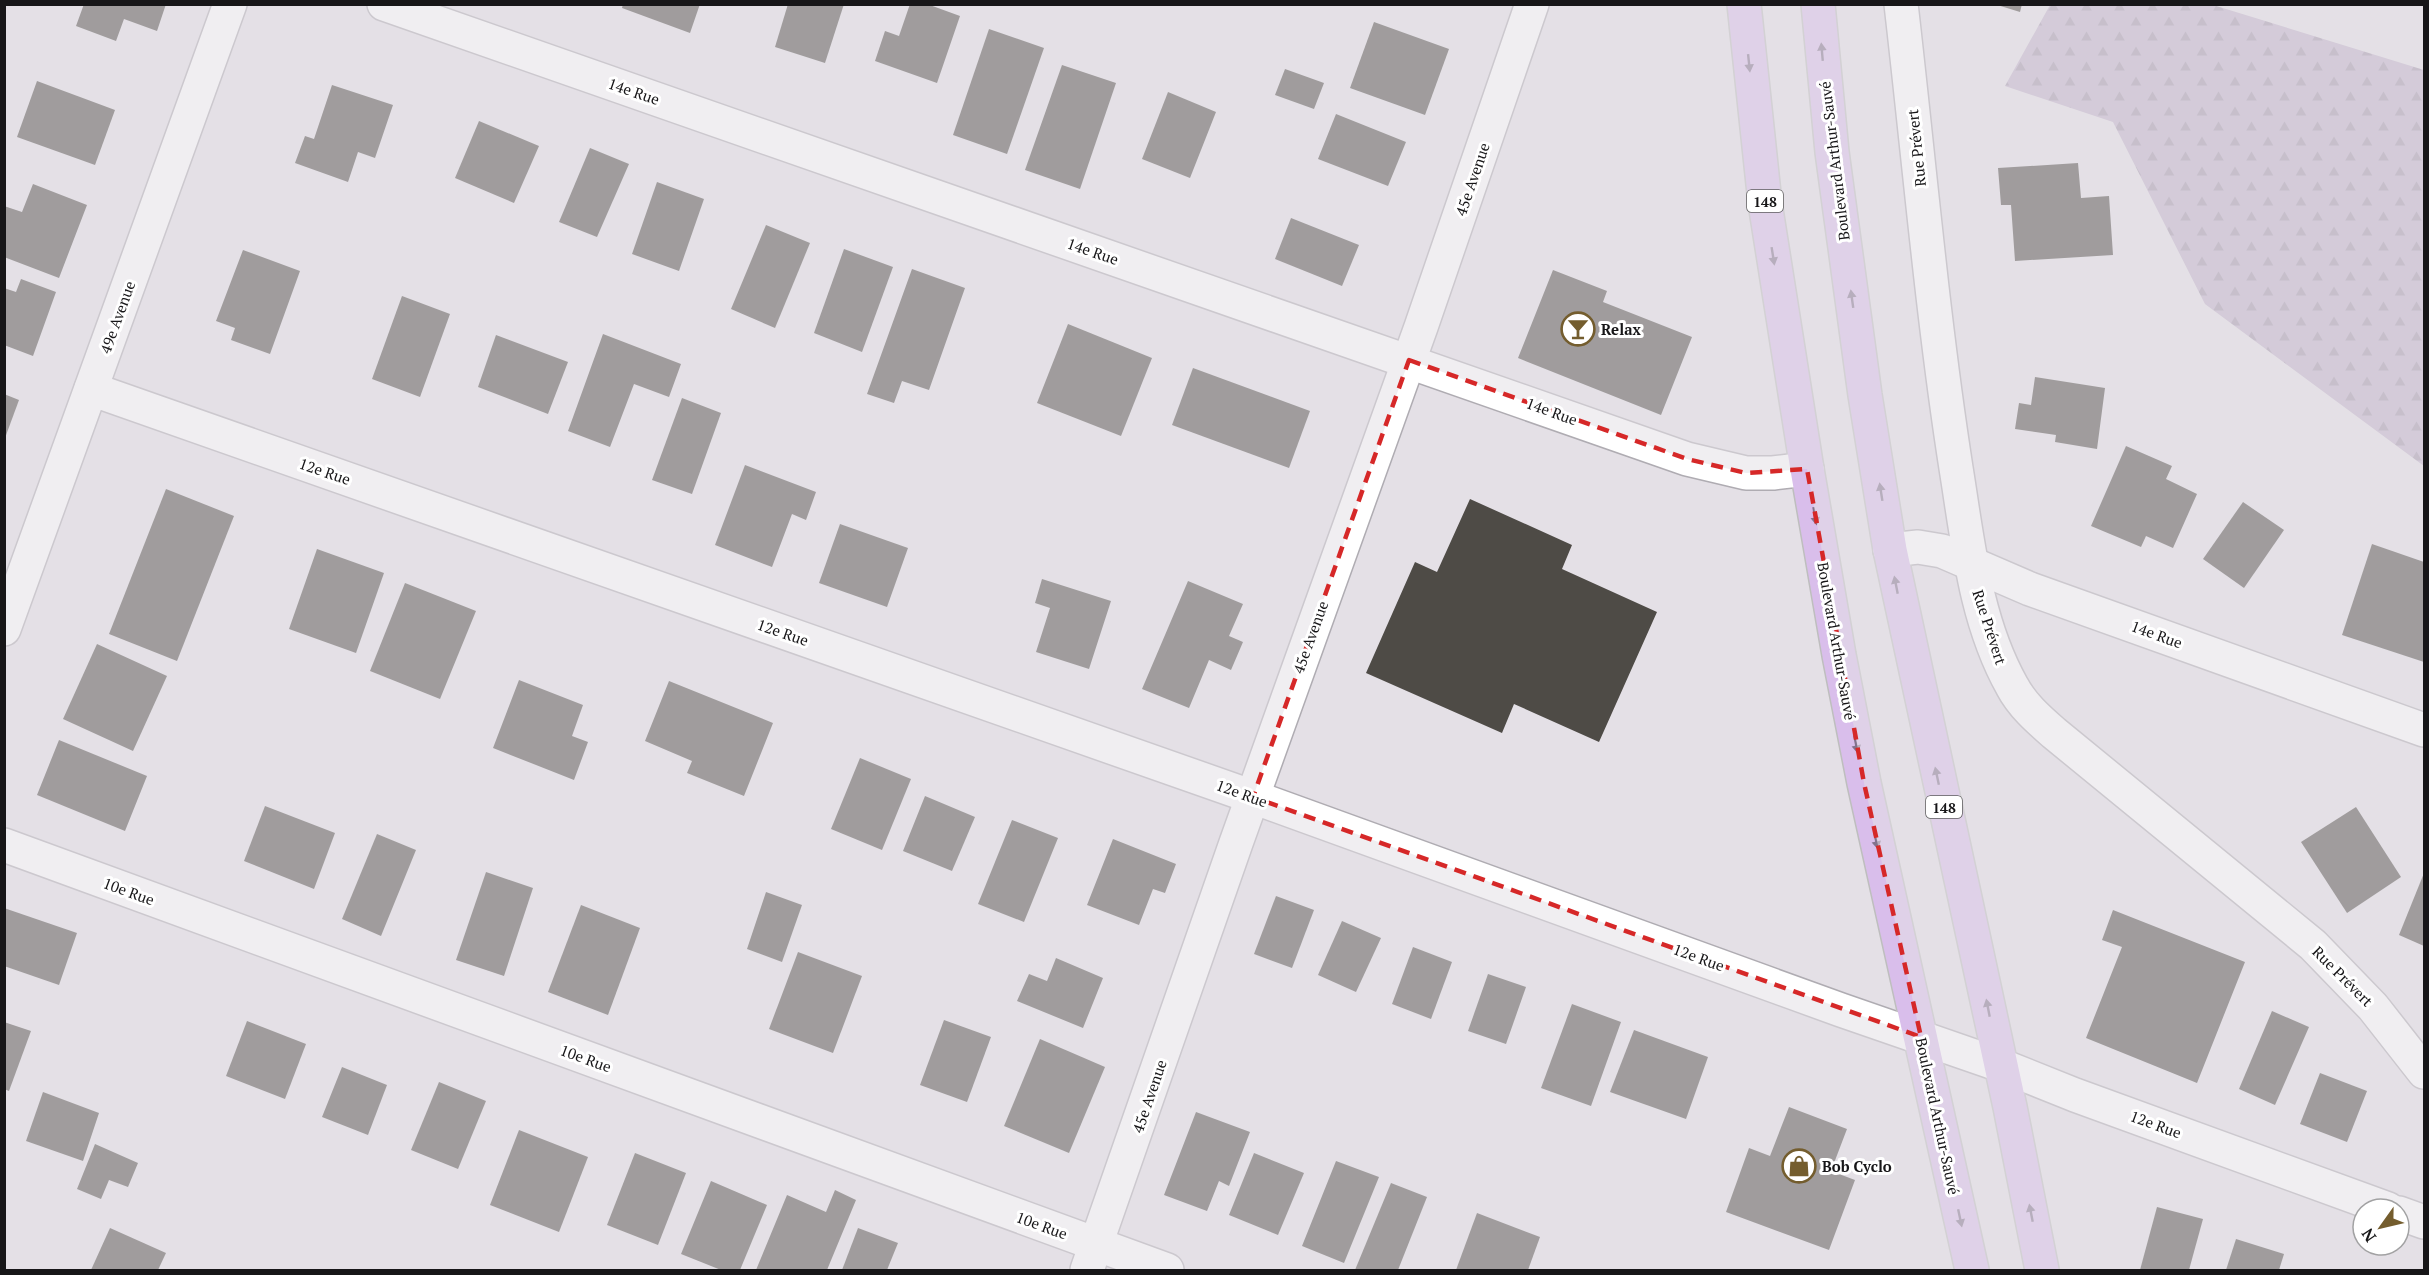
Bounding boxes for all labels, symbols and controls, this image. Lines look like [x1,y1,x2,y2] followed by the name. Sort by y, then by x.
[1817,42,1827,61] one-way arrow
[1744,53,1754,72] one-way arrow
[606,73,662,109] street label: 14e Rue
[1814,80,1854,242] street label: Boulevard Arthur-Sauvé
[1902,108,1930,188] street label: Rue Prévert
[1450,140,1494,218] street label: 45e Avenue
[1747,190,1783,212] road number: 148
[1065,233,1121,269] street label: 14e Rue
[1769,247,1778,266] one-way arrow
[95,278,139,356] street label: 49e Avenue
[1848,289,1857,308] one-way arrow
[1560,311,1596,347] bar icon: Relax
[1601,319,1641,339] place label: Relax
[1524,393,1580,429] street label: 14e Rue
[297,453,353,489] street label: 12e Rue
[1876,482,1885,501] one-way arrow
[1811,507,1820,526] one-way arrow
[1813,560,1861,722] street label: Boulevard Arthur-Sauvé
[1891,576,1900,595] one-way arrow
[1969,587,2012,667] street label: Rue Prévert
[1288,598,1332,676] street label: 45e Avenue
[755,614,811,650] street label: 12e Rue
[2129,616,2185,652] street label: 14e Rue
[1852,735,1861,754] one-way arrow
[1932,766,1941,785] one-way arrow
[1214,775,1270,811] street label: 12e Rue
[1926,796,1962,818] road number: 148
[1872,831,1881,850] one-way arrow
[101,873,157,909] street label: 10e Rue
[1671,939,1727,975] street label: 12e Rue
[2309,942,2378,1011] street label: Rue Prévert
[1983,998,1992,1017] one-way arrow
[1912,1036,1964,1196] street label: Boulevard Arthur-Sauvé
[558,1040,614,1076] street label: 10e Rue
[1127,1057,1171,1135] street label: 45e Avenue
[2128,1106,2184,1142] street label: 12e Rue
[1781,1148,1817,1184] shop icon: Bob Cyclo
[1822,1156,1892,1176] place label: Bob Cyclo
[2351,1197,2411,1257] north arrow
[2026,1203,2035,1222] one-way arrow
[1014,1207,1070,1243] street label: 10e Rue
[1956,1208,1966,1227] one-way arrow
[2356,1224,2381,1247] text: N

